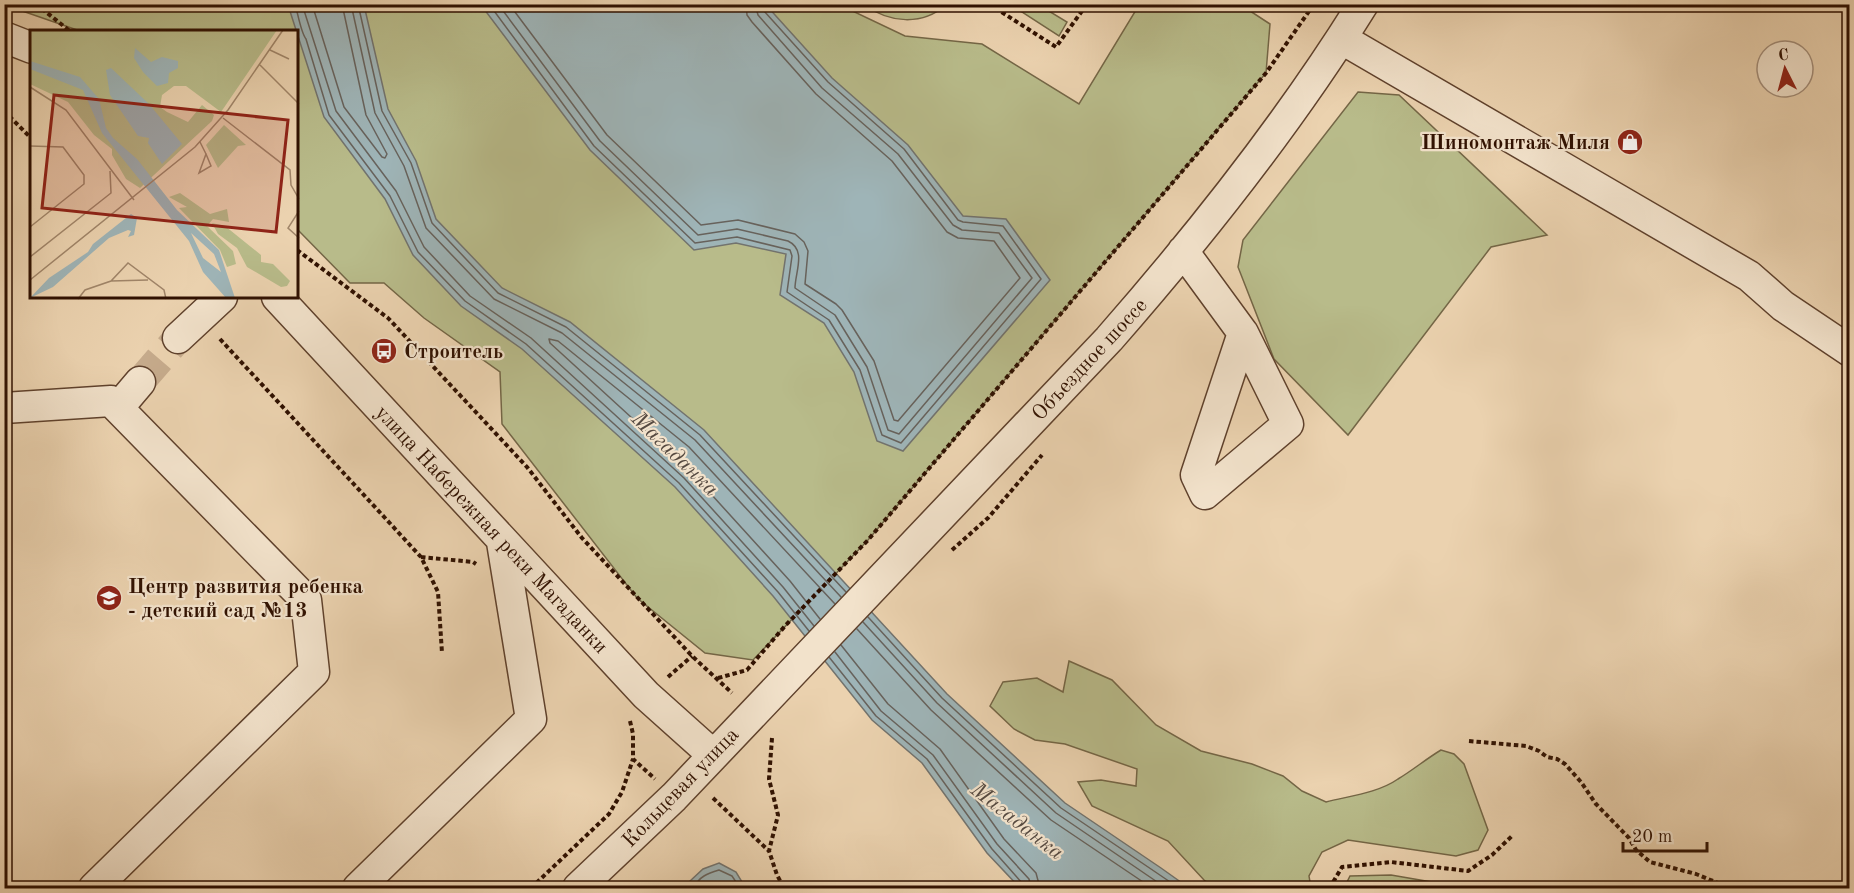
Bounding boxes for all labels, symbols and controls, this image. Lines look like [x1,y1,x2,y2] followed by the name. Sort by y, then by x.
[30,30,298,298] inset map
[1755,39,1815,99] north arrow
[1778,48,1790,65] text: С
[1615,127,1645,157] shop icon: Шиномонтаж Миля
[1421,133,1610,154] place label: Шиномонтаж Миля
[1028,295,1152,425] street label: Объездное шоссе
[369,336,399,366] bus stop icon: Строитель
[404,342,503,363] place label: Строитель
[371,402,611,658] street label: улица Набережная реки Магаданки
[626,407,723,501] water label: Магаданка
[128,577,363,622] place label: Центр развития ребенка - детский сад №13
[94,583,124,613] school or university icon: Центр развития ребенка - детский сад №13
[619,724,743,852] street label: Кольцевая улица
[965,778,1068,865] water label: Магаданка
[1623,815,1707,853] scale bar
[1632,828,1672,846] text: 20 m

